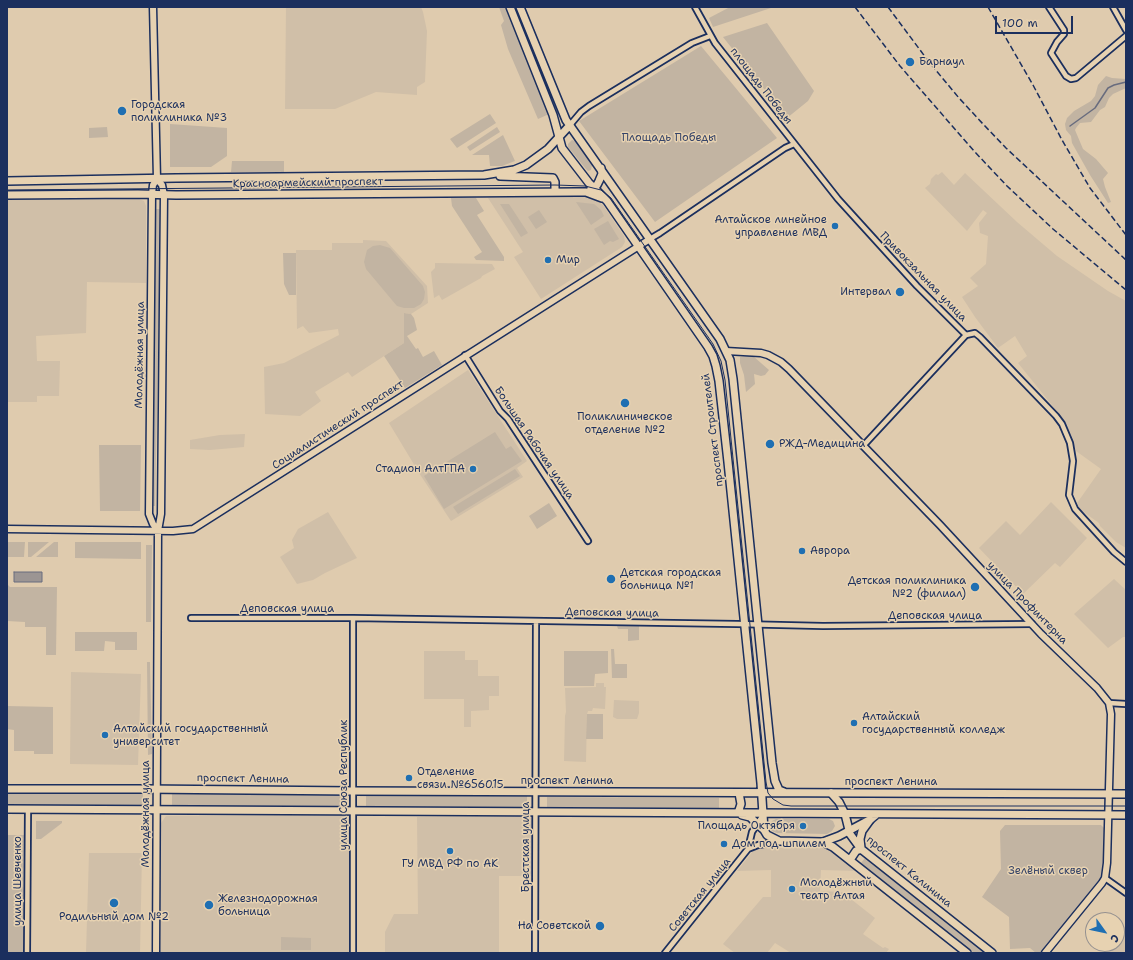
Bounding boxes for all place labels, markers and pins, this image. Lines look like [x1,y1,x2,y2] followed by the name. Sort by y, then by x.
[919,55,965,69] place label: Барнаул
[904,56,916,68] marker: Барнаул
[131,98,227,124] place label: Городская поликлиника №3
[116,105,128,117] marker: Городская поликлиника №3
[714,213,827,239] place label: Алтайское линейное управление МВД
[830,221,840,231] marker: Алтайское линейное управление МВД
[556,253,580,267] place label: Мир
[543,255,553,265] marker: Мир
[840,285,891,299] place label: Интервал
[894,286,906,298] marker: Интервал
[619,397,631,409] marker: Поликлиническое отделение №2
[577,410,673,436] place label: Поликлиническое отделение №2
[779,437,865,451] place label: РЖД-Медицина
[764,438,776,450] marker: РЖД-Медицина
[375,462,465,476] place label: Стадион АлтГПА
[468,464,478,474] marker: Стадион АлтГПА
[810,544,850,558] place label: Аврора
[797,546,807,556] marker: Аврора
[620,566,721,592] place label: Детская городская больница №1
[605,573,617,585] marker: Детская городская больница №1
[848,574,966,600] place label: Детская поликлиника №2 (филиал)
[969,581,981,593] marker: Детская поликлиника №2 (филиал)
[862,710,1005,736] place label: Алтайский государственный колледж
[849,718,859,728] marker: Алтайский государственный колледж
[113,722,268,748] place label: Алтайский государственный университет
[100,730,110,740] marker: Алтайский государственный университет
[417,765,504,791] place label: Отделение связи №656015
[404,773,414,783] marker: Отделение связи №656015
[698,819,795,833] place label: Площадь Октября
[798,821,808,831] marker: Площадь Октября
[732,837,826,851] place label: Дом под шпилем
[719,839,729,849] marker: Дом под шпилем
[445,846,455,856] marker: ГУ МВД РФ по АК
[402,857,498,871] place label: ГУ МВД РФ по АК
[800,876,873,902] place label: Молодёжный театр Алтая
[787,884,797,894] marker: Молодёжный театр Алтая
[218,892,318,918] place label: Железнодорожная больница
[108,897,120,909] marker: Родильный дом №2
[203,899,215,911] marker: Железнодорожная больница
[59,910,169,924] place label: Родильный дом №2
[518,919,591,933] place label: На Советской
[594,920,606,932] marker: На Советской

